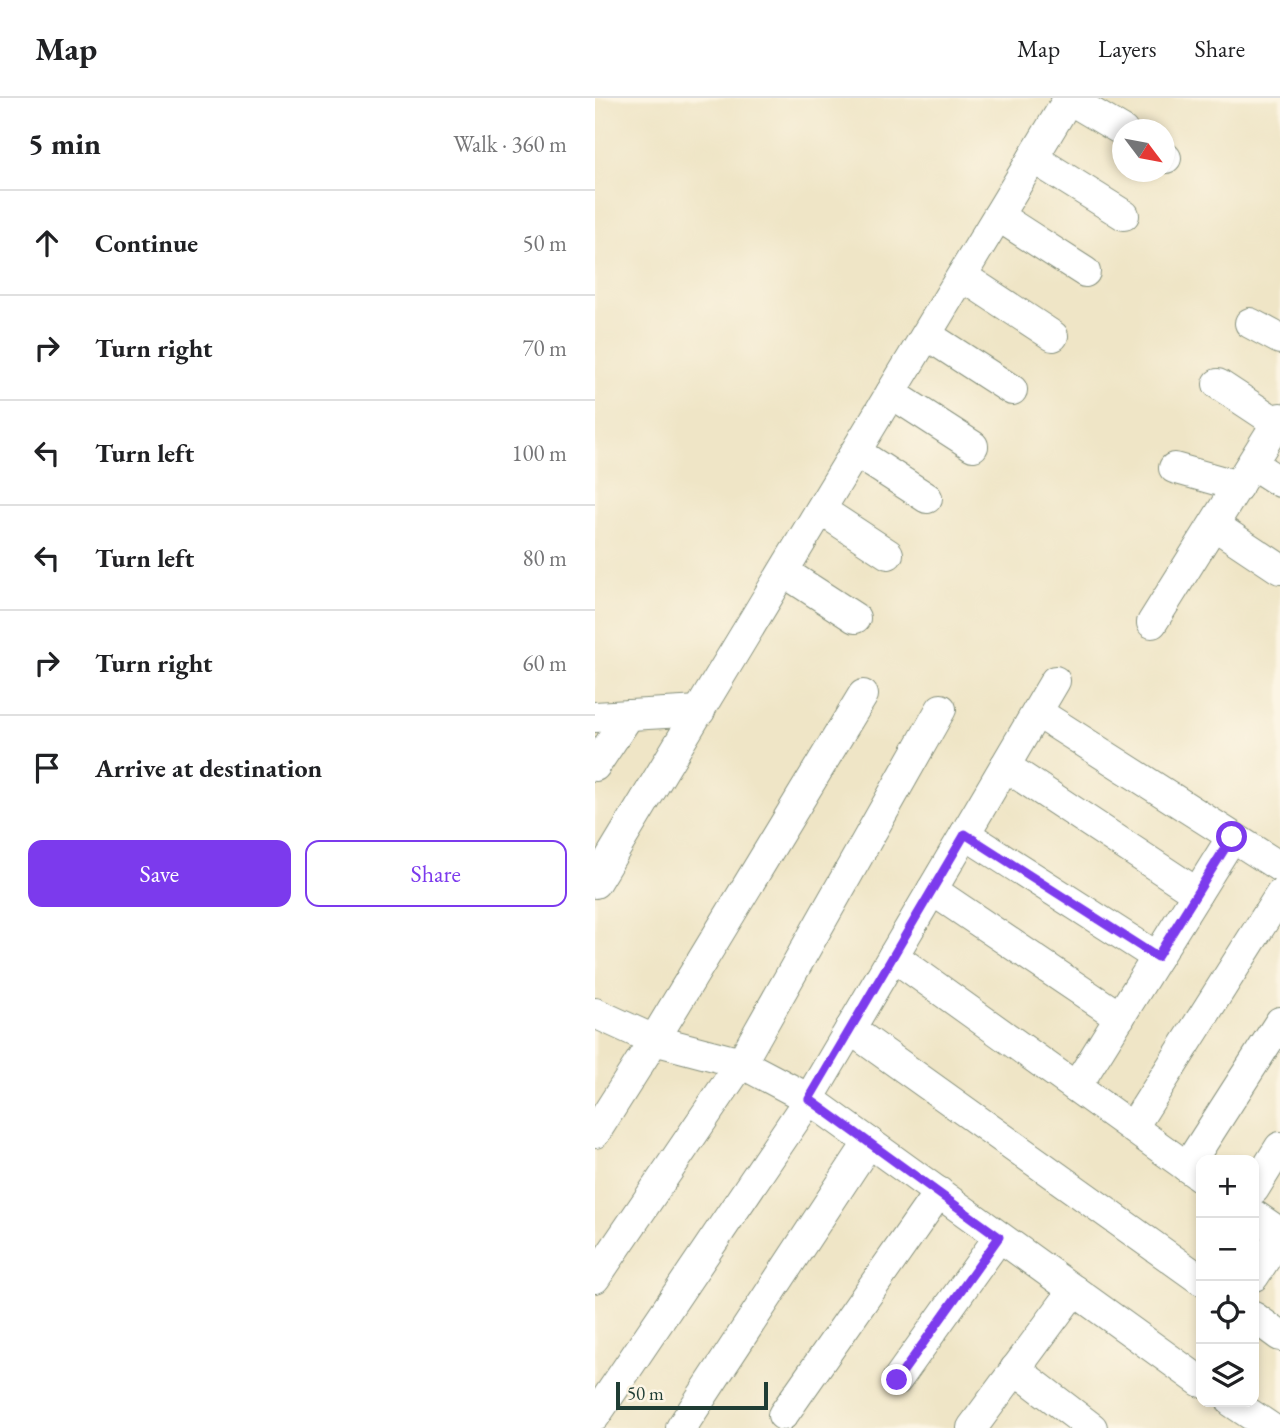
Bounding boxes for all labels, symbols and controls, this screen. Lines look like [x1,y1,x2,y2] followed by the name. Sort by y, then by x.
[35,27,97,70] text: Map
[1017,33,1060,64] text: Map
[1098,33,1157,64] text: Layers
[1195,33,1245,64] text: Share
[1112,119,1175,182] north arrow
[28,124,101,163] text: 5 min
[453,129,567,159] text: Walk · 360 m
[28,224,66,262] icon: ahead
[95,226,198,260] text: Continue
[522,228,567,258] text: 50 m
[28,329,66,367] icon: right
[95,331,213,365] text: Turn right
[522,333,567,363] text: 70 m
[28,434,66,472] icon: left
[95,436,194,470] text: Turn left
[511,438,567,468] text: 100 m
[28,539,66,577] icon: left
[95,541,194,575] text: Turn left
[522,543,567,573] text: 80 m
[28,644,66,682] icon: right
[95,646,213,680] text: Turn right
[522,648,567,678] text: 60 m
[28,749,66,787] icon: arrive
[95,751,322,785] text: Arrive at destination
[1216,821,1247,852] route start
[28,840,291,907] button: Save
[305,840,567,907] button: Share
[1196,1155,1259,1407] map controls
[1196,1155,1259,1218] button: +
[1196,1218,1259,1281] button: −
[1196,1281,1259,1344] button: locate
[1196,1344,1259,1407] button: layers
[881,1364,912,1395] route end
[616,1379,768,1411] scale bar
[627,1381,664,1406] text: 50 m

